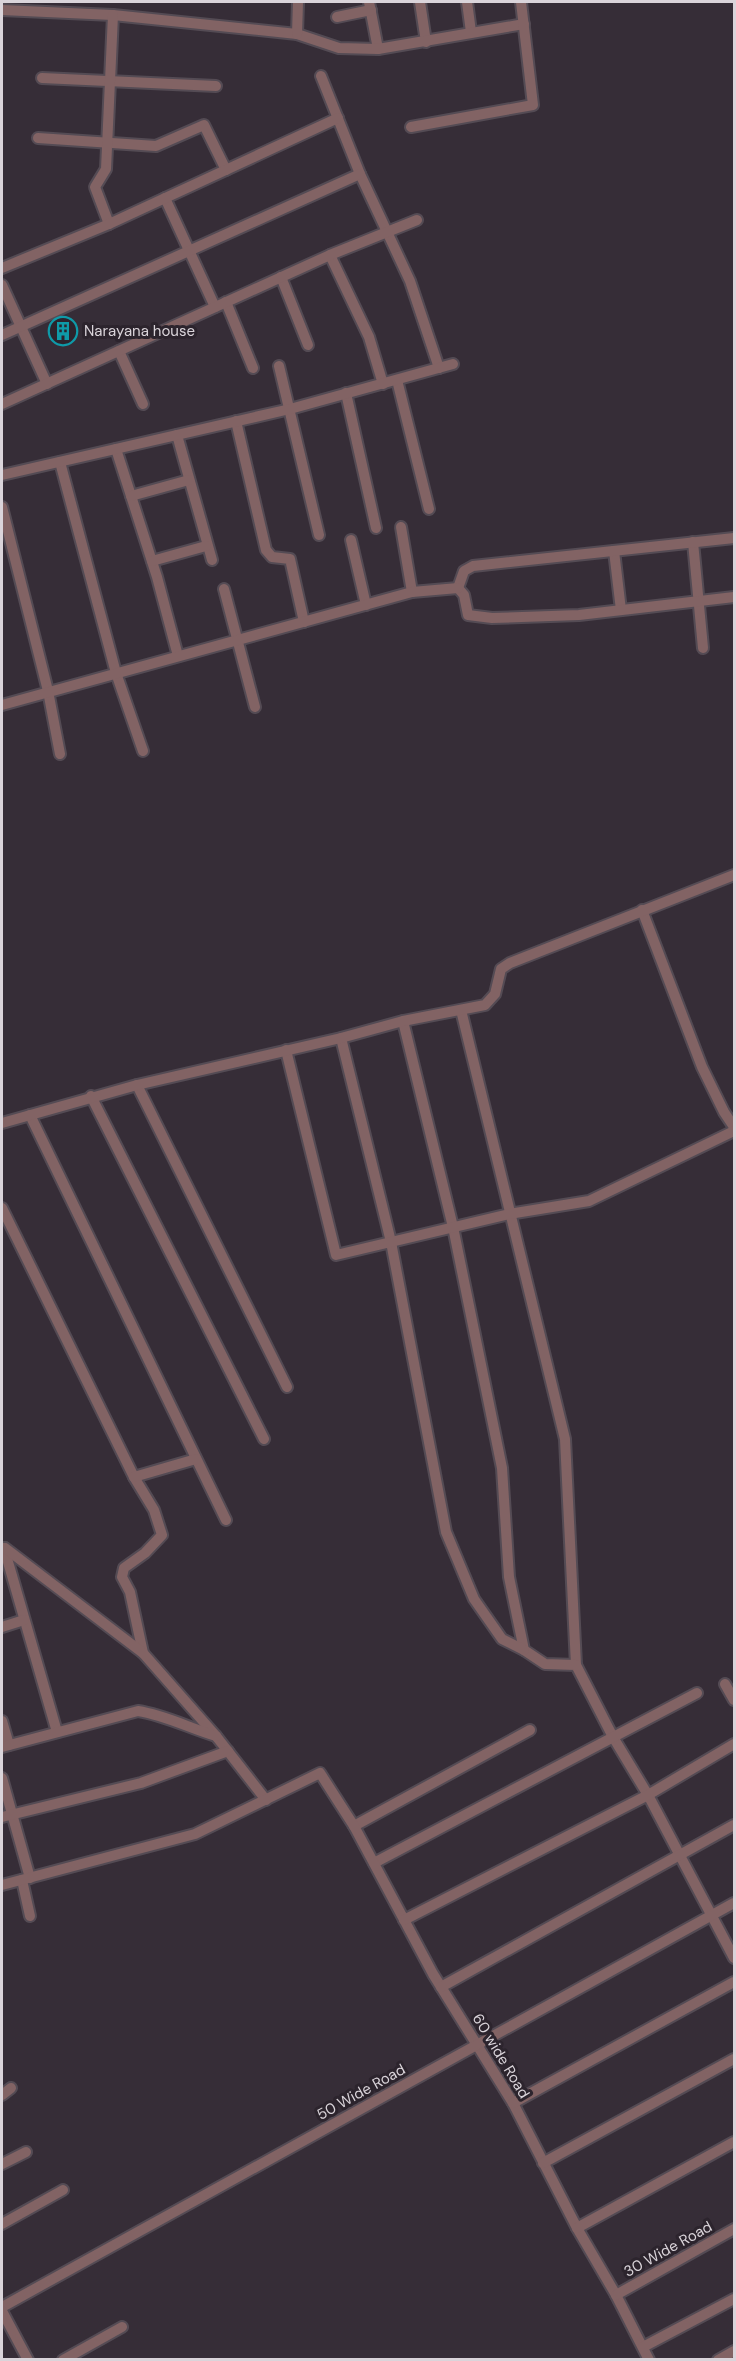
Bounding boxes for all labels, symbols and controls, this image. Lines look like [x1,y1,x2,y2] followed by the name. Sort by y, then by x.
[47,315,79,347] building icon: Narayana house
[84,321,195,341] place label: Narayana house
[468,2010,534,2102] street label: 60 wide Road
[313,2059,409,2125] street label: 50 Wide Road
[620,2216,716,2282] street label: 30 Wide Road

